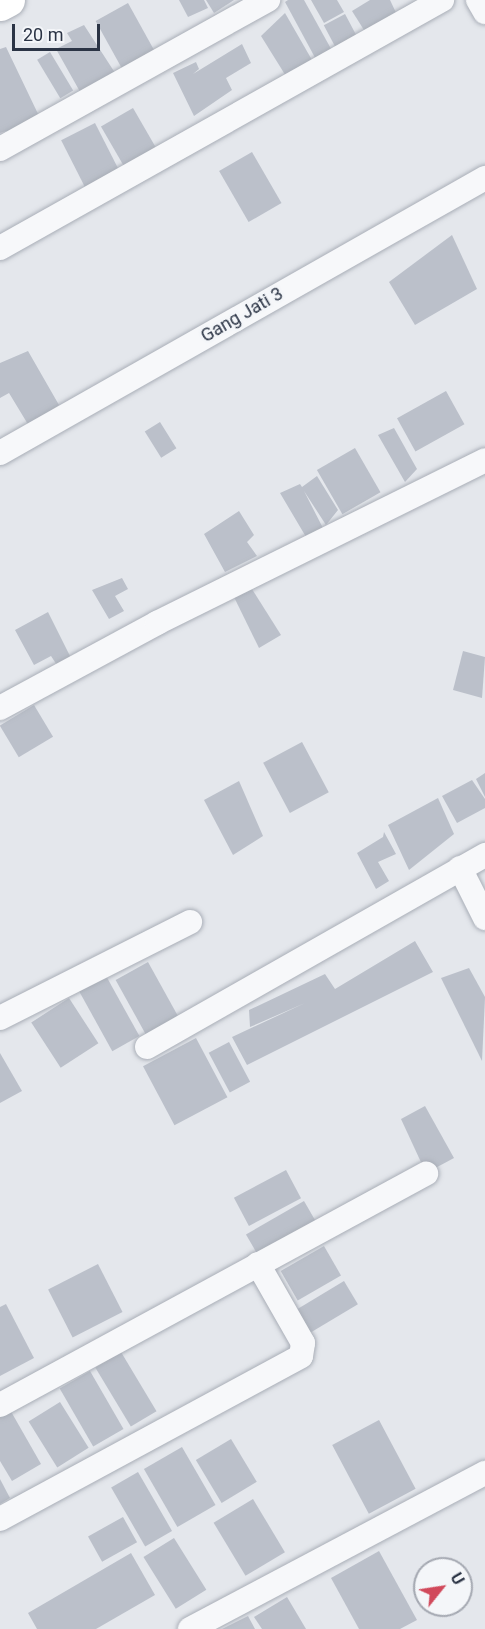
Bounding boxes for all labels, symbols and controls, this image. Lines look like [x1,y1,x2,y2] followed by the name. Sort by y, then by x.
[15,12,104,50] scale bar
[23,24,63,45] text: 20 m
[197,283,287,347] street label: Gang Jati 3
[413,1557,473,1617] north arrow
[446,1569,468,1588] text: U

